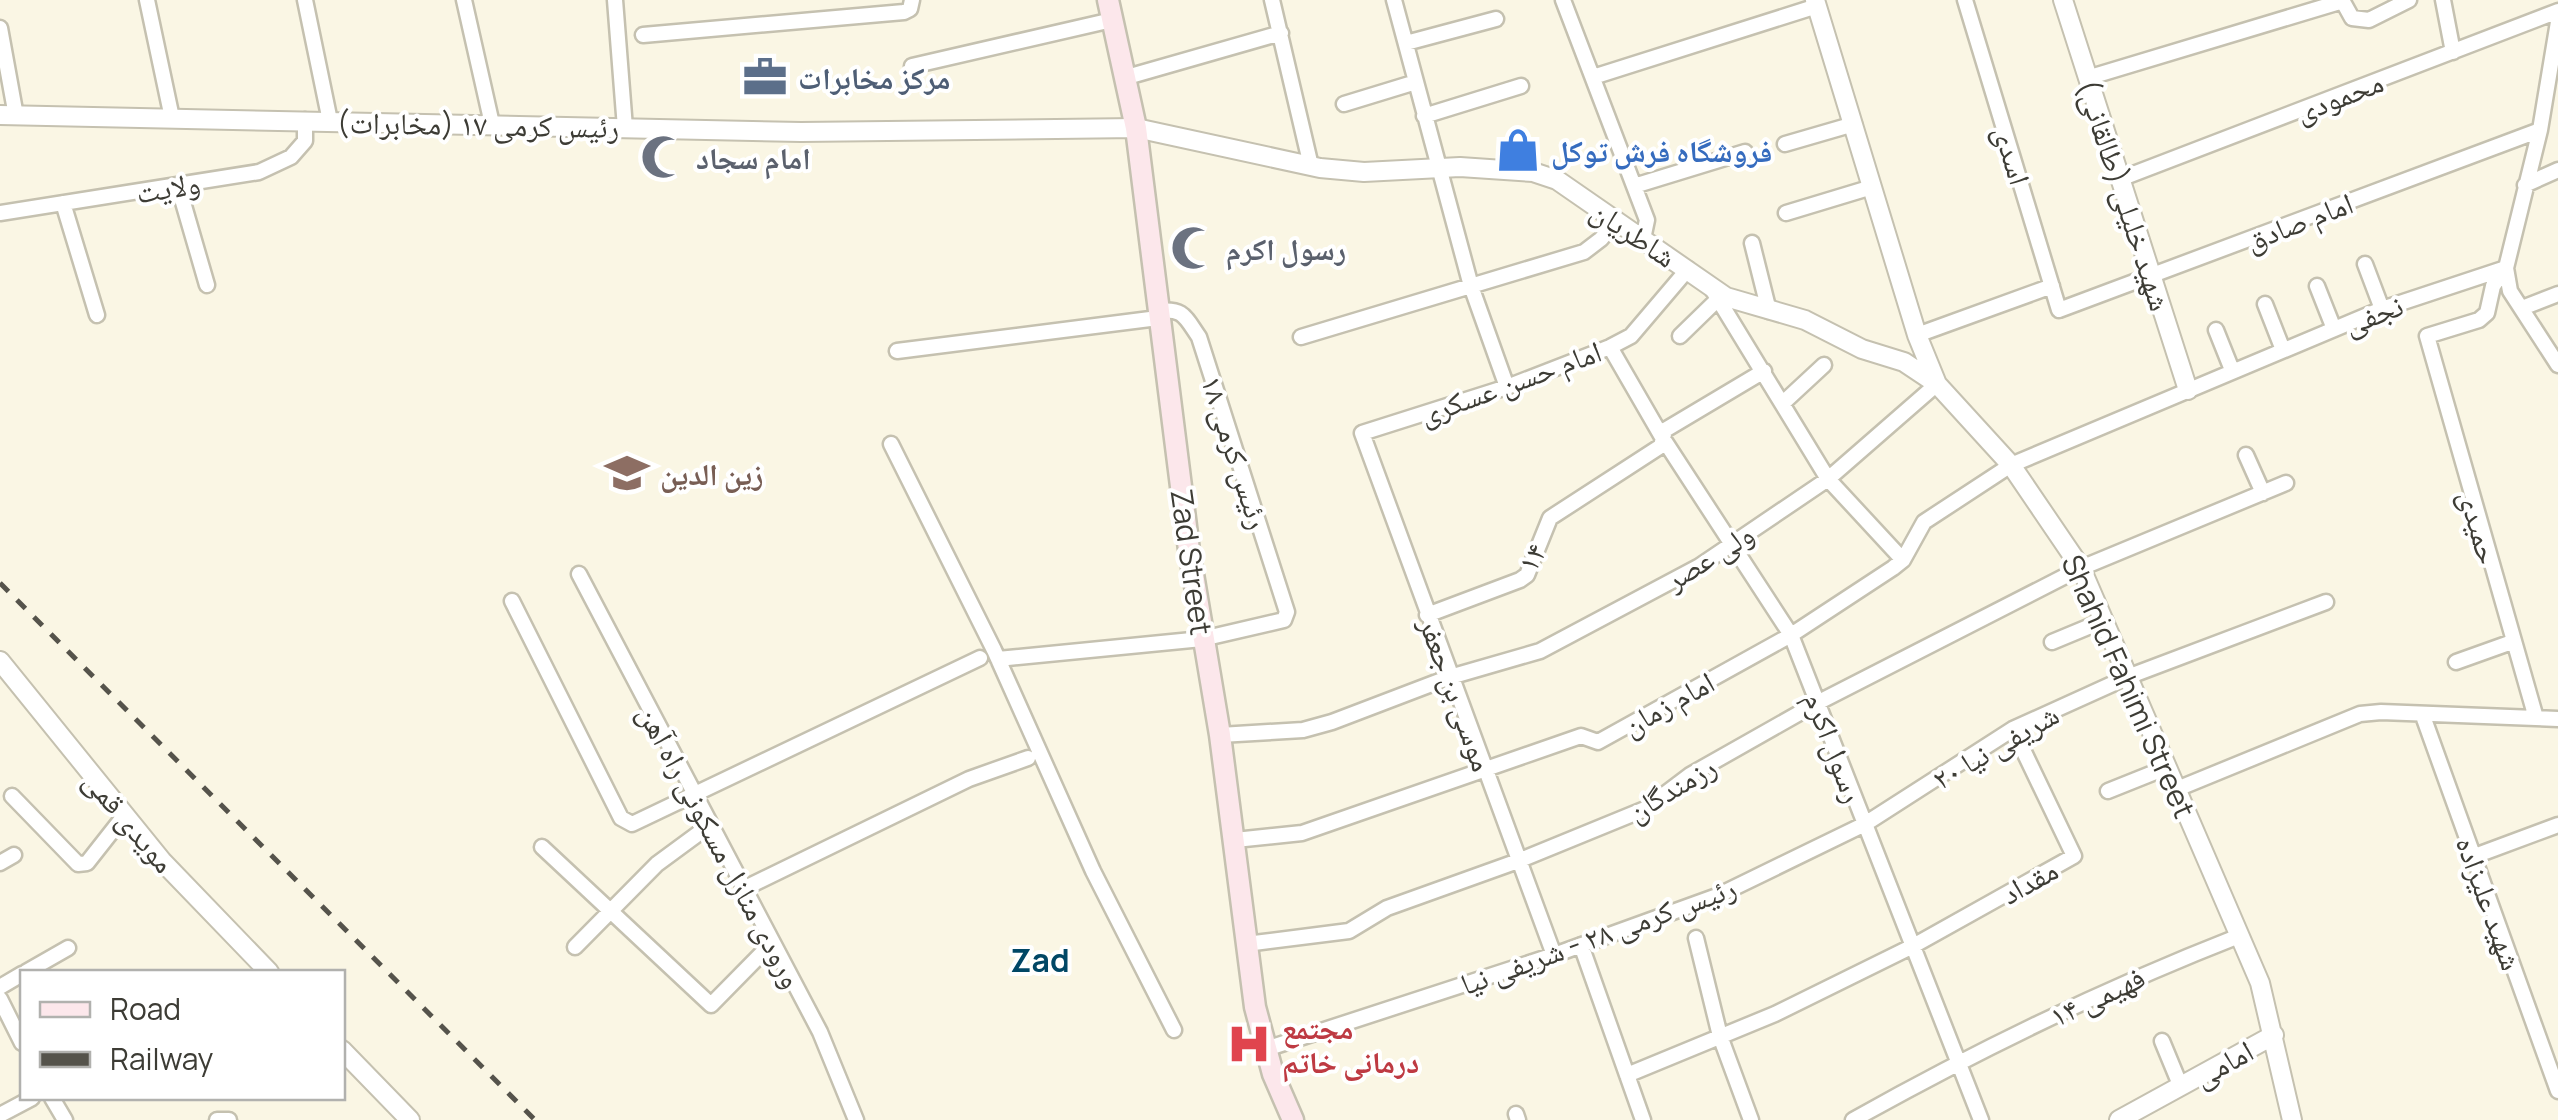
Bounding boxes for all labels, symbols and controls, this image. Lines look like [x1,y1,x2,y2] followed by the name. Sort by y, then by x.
[741,53,789,101] office icon: مرکز مخابرات
[798,57,951,98] place label: مرکز مخابرات
[2289,61,2389,131] street label: محمودی
[2068,74,2182,316] street label: شهید خلیلی (طالقانی)
[336,101,620,147] street label: رئیس کرمی ۱۷ (مخابرات)
[1985,120,2041,190] street label: اسدی
[1494,126,1542,174] shop icon: فروشگاه فرش توکل
[1551,130,1772,171] place label: فروشگاه فرش توکل
[639,133,687,181] mosque icon: امام سجاد
[696,137,811,180] place label: امام سجاد
[133,162,203,212] street label: ولایت
[2239,182,2359,260] street label: امام صادق
[1583,190,1685,276] street label: شاطریان
[1169,224,1217,272] mosque icon: رسول اکرم
[1226,228,1346,271] place label: رسول اکرم
[2337,284,2409,344] street label: نجفی
[1413,330,1607,434] street label: امام حسن عسکری
[1192,370,1280,534] street label: رئیس کرمی ۱۸
[603,449,651,497] school or university icon: زین الدین
[660,453,763,494] place label: زین الدین
[2450,485,2510,569] street label: حمیدی
[1161,486,1223,638] street label: Zad Street
[1656,513,1761,600] street label: ولی عصر
[1507,535,1555,579] street label: ۱۴
[2052,548,2206,824] street label: Shahid Fahimi Street
[1410,610,1504,777] street label: موسی بن جعفر
[1615,661,1721,745] street label: امام زمان
[1795,686,1875,808] street label: رسول اکرم
[1924,693,2066,799] street label: ۲۰ شریفی نیا
[629,697,813,995] street label: ورودی منازل مسکونی راه آهن
[1619,745,1723,831] street label: رزمندگان
[75,761,185,881] street label: مویدی قمی
[2447,830,2533,976] street label: شهید علیزاده
[1993,849,2065,913] street label: مقداد
[1454,866,1742,1004] street label: رئیس کرمی ۲۸ - شریفی نیا
[1010,938,1070,982] district label: Zad
[2043,956,2151,1036] street label: فهیمی ۱۴
[20,970,345,1100] legend
[110,988,181,1029] text: Road
[1282,1007,1419,1083] place label: مجتمع درمانی خاتم
[1225,1020,1273,1068] hospital icon: مجتمع درمانی خاتم
[2186,1030,2260,1096] street label: امامی
[110,1038,213,1079] text: Railway

